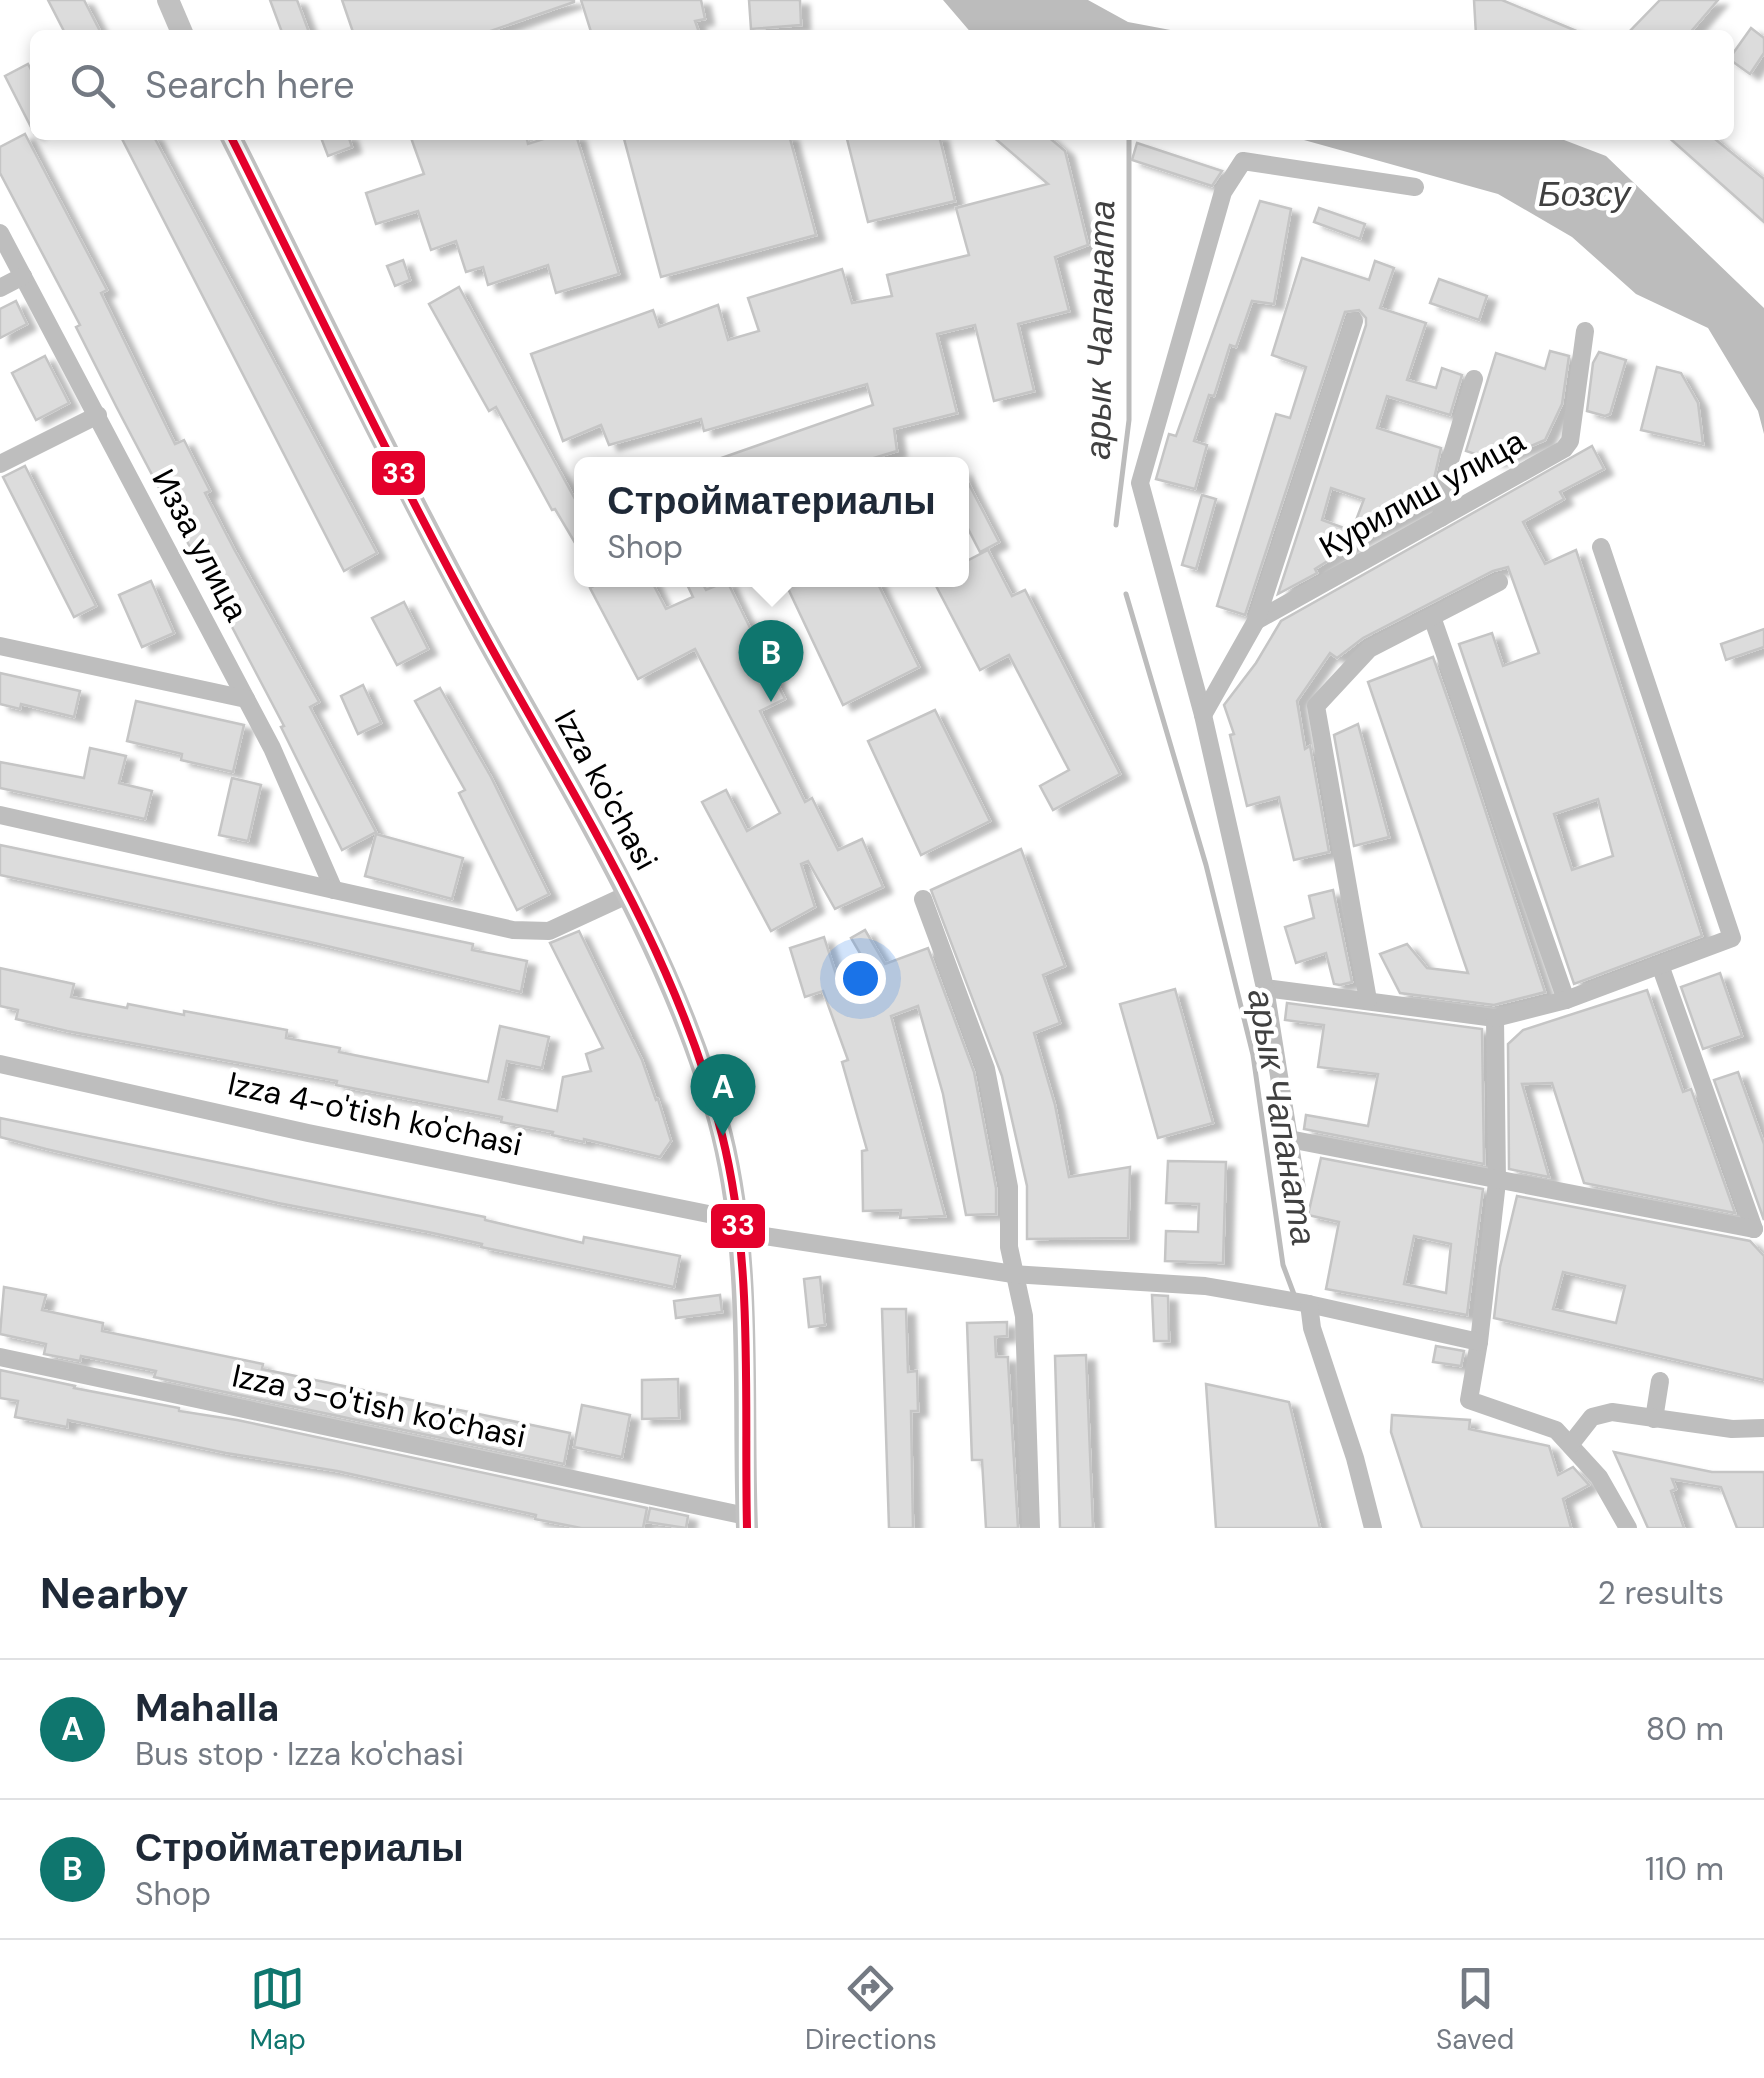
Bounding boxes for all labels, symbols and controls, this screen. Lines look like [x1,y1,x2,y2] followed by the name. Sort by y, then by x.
[30,30,1734,140] search box
[65,58,120,113] icon: search
[145,60,355,110] text: Search here
[1538,171,1632,217] water label: Бозсу
[1075,200,1125,460] water label: арык Чапаната
[1312,420,1532,568] street label: Курилиш улица
[370,449,427,497] line badge: 33
[382,455,416,492] text: 33
[574,457,969,587] popup
[142,462,258,628] street label: Изза улица
[607,476,936,526] text: Стройматериалы
[607,526,683,568] text: Shop
[738,620,804,702] pin: B
[545,702,667,878] street label: Izza ko'chasi
[835,953,886,1004] your location
[1237,985,1327,1249] water label: арык Чапаната
[690,1054,756,1136] pin: A
[224,1062,526,1166] street label: Izza 4-o'tish ko'chasi
[709,1202,767,1250] line badge: 33
[721,1207,755,1244] text: 33
[228,1354,530,1458] street label: Izza 3-o'tish ko'chasi
[40,1566,189,1621] text: Nearby
[1598,1572,1724,1614] text: 2 results
[135,1683,279,1733] text: Mahalla
[61,1708,84,1750] text: A
[1646,1708,1724,1750] text: 80 m
[135,1733,464,1775] text: Bus stop · Izza ko'chasi
[135,1823,464,1873] text: Стройматериалы
[62,1848,83,1890] text: B
[1645,1848,1724,1890] text: 110 m
[135,1873,211,1915] text: Shop
[250,1961,306,2058] tab: Map
[805,1961,937,2058] tab: Directions
[1436,1961,1514,2058] tab: Saved

